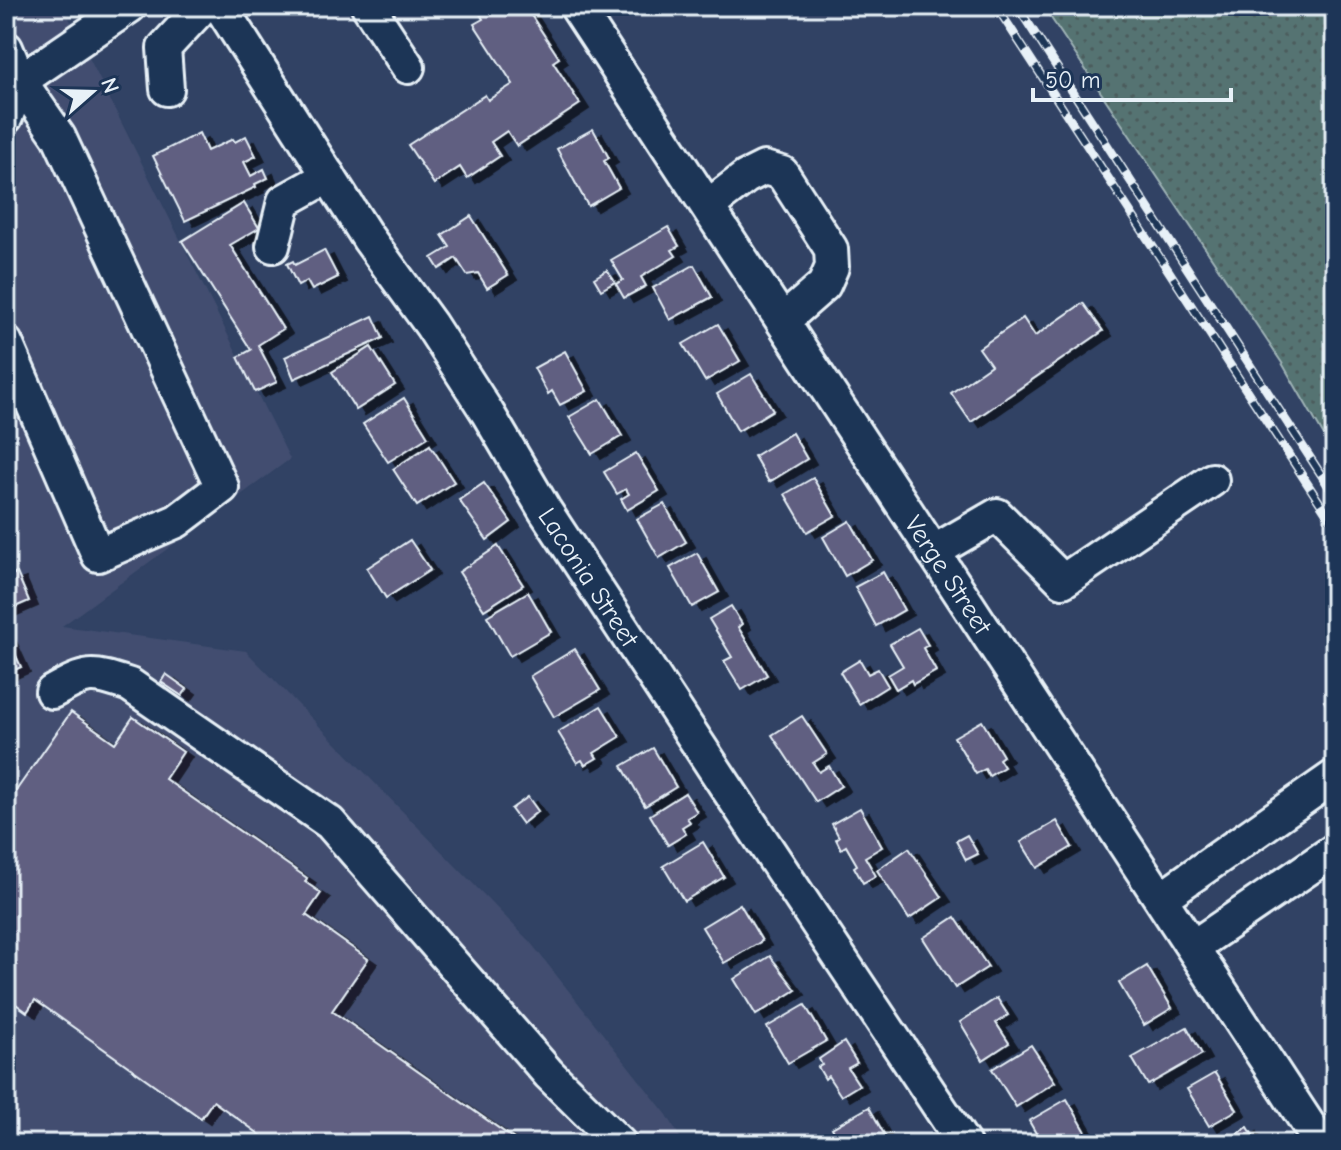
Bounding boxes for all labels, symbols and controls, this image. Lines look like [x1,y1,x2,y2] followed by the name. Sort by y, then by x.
[52,52,132,132] north arrow
[1033,52,1231,102] scale bar
[1045,66,1101,94] text: 50 m
[95,74,125,97] text: N
[531,503,645,654] street label: Laconia Street
[898,511,998,642] street label: Verge Street

